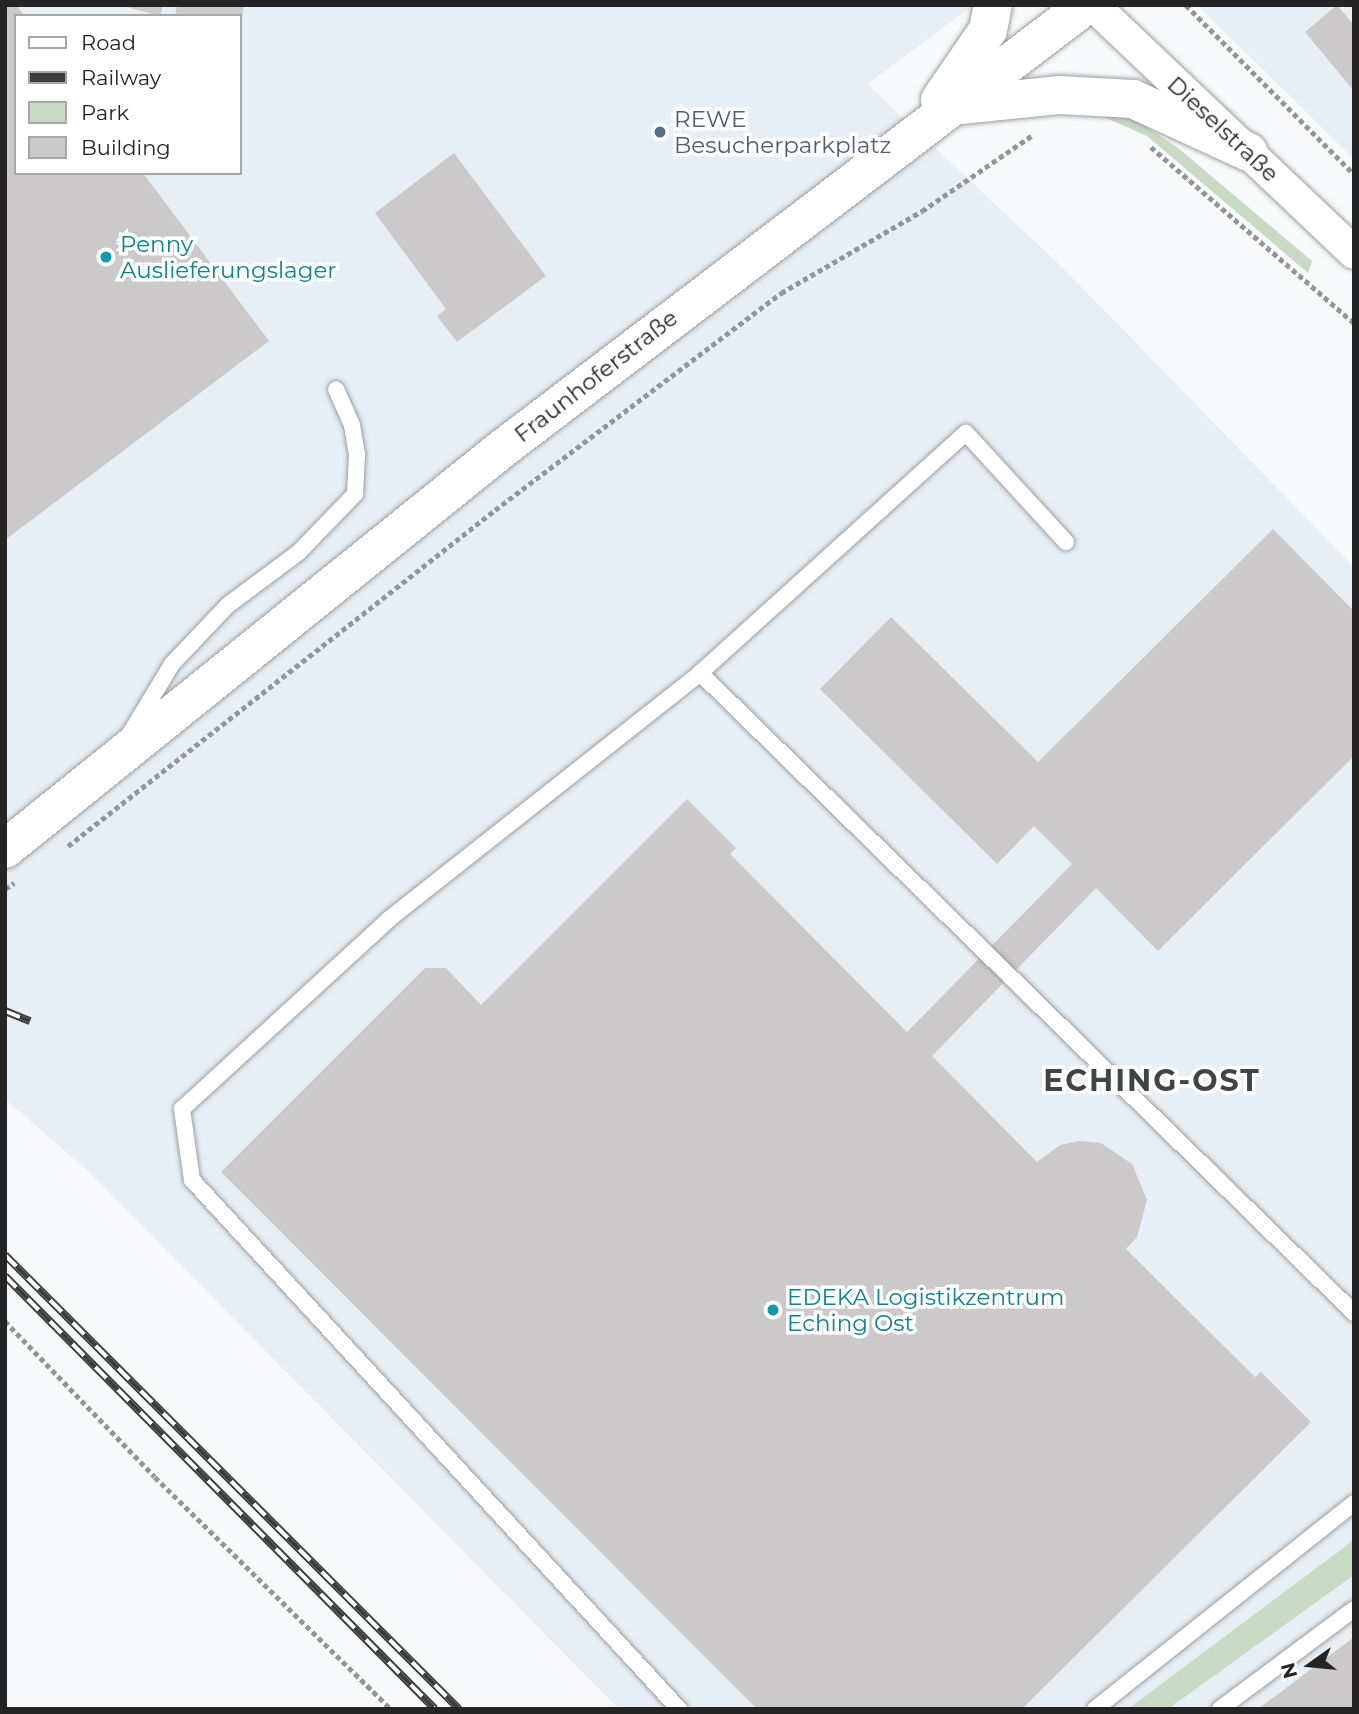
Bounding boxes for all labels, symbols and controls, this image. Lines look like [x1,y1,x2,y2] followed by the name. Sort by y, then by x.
[14,14,242,175] legend
[81,30,136,55] text: Road
[81,65,161,90] text: Railway
[1162,70,1284,188] street label: Dieselstraße
[81,100,129,125] text: Park
[674,105,891,159] place label: REWE Besucherparkplatz
[652,124,668,140] marker: REWE Besucherparkplatz
[81,135,171,160] text: Building
[120,230,337,284] place label: Penny Auslieferungslager
[98,249,114,265] marker: Penny Auslieferungslager
[509,304,683,448] street label: Fraunhoferstraße
[1044,1063,1260,1099] district label: ECHING-OST
[787,1283,1064,1337] place label: EDEKA Logistikzentrum Eching Ost
[765,1302,781,1318] marker: EDEKA Logistikzentrum Eching Ost
[1275,1630,1345,1700] north arrow
[1276,1660,1302,1681] text: N

